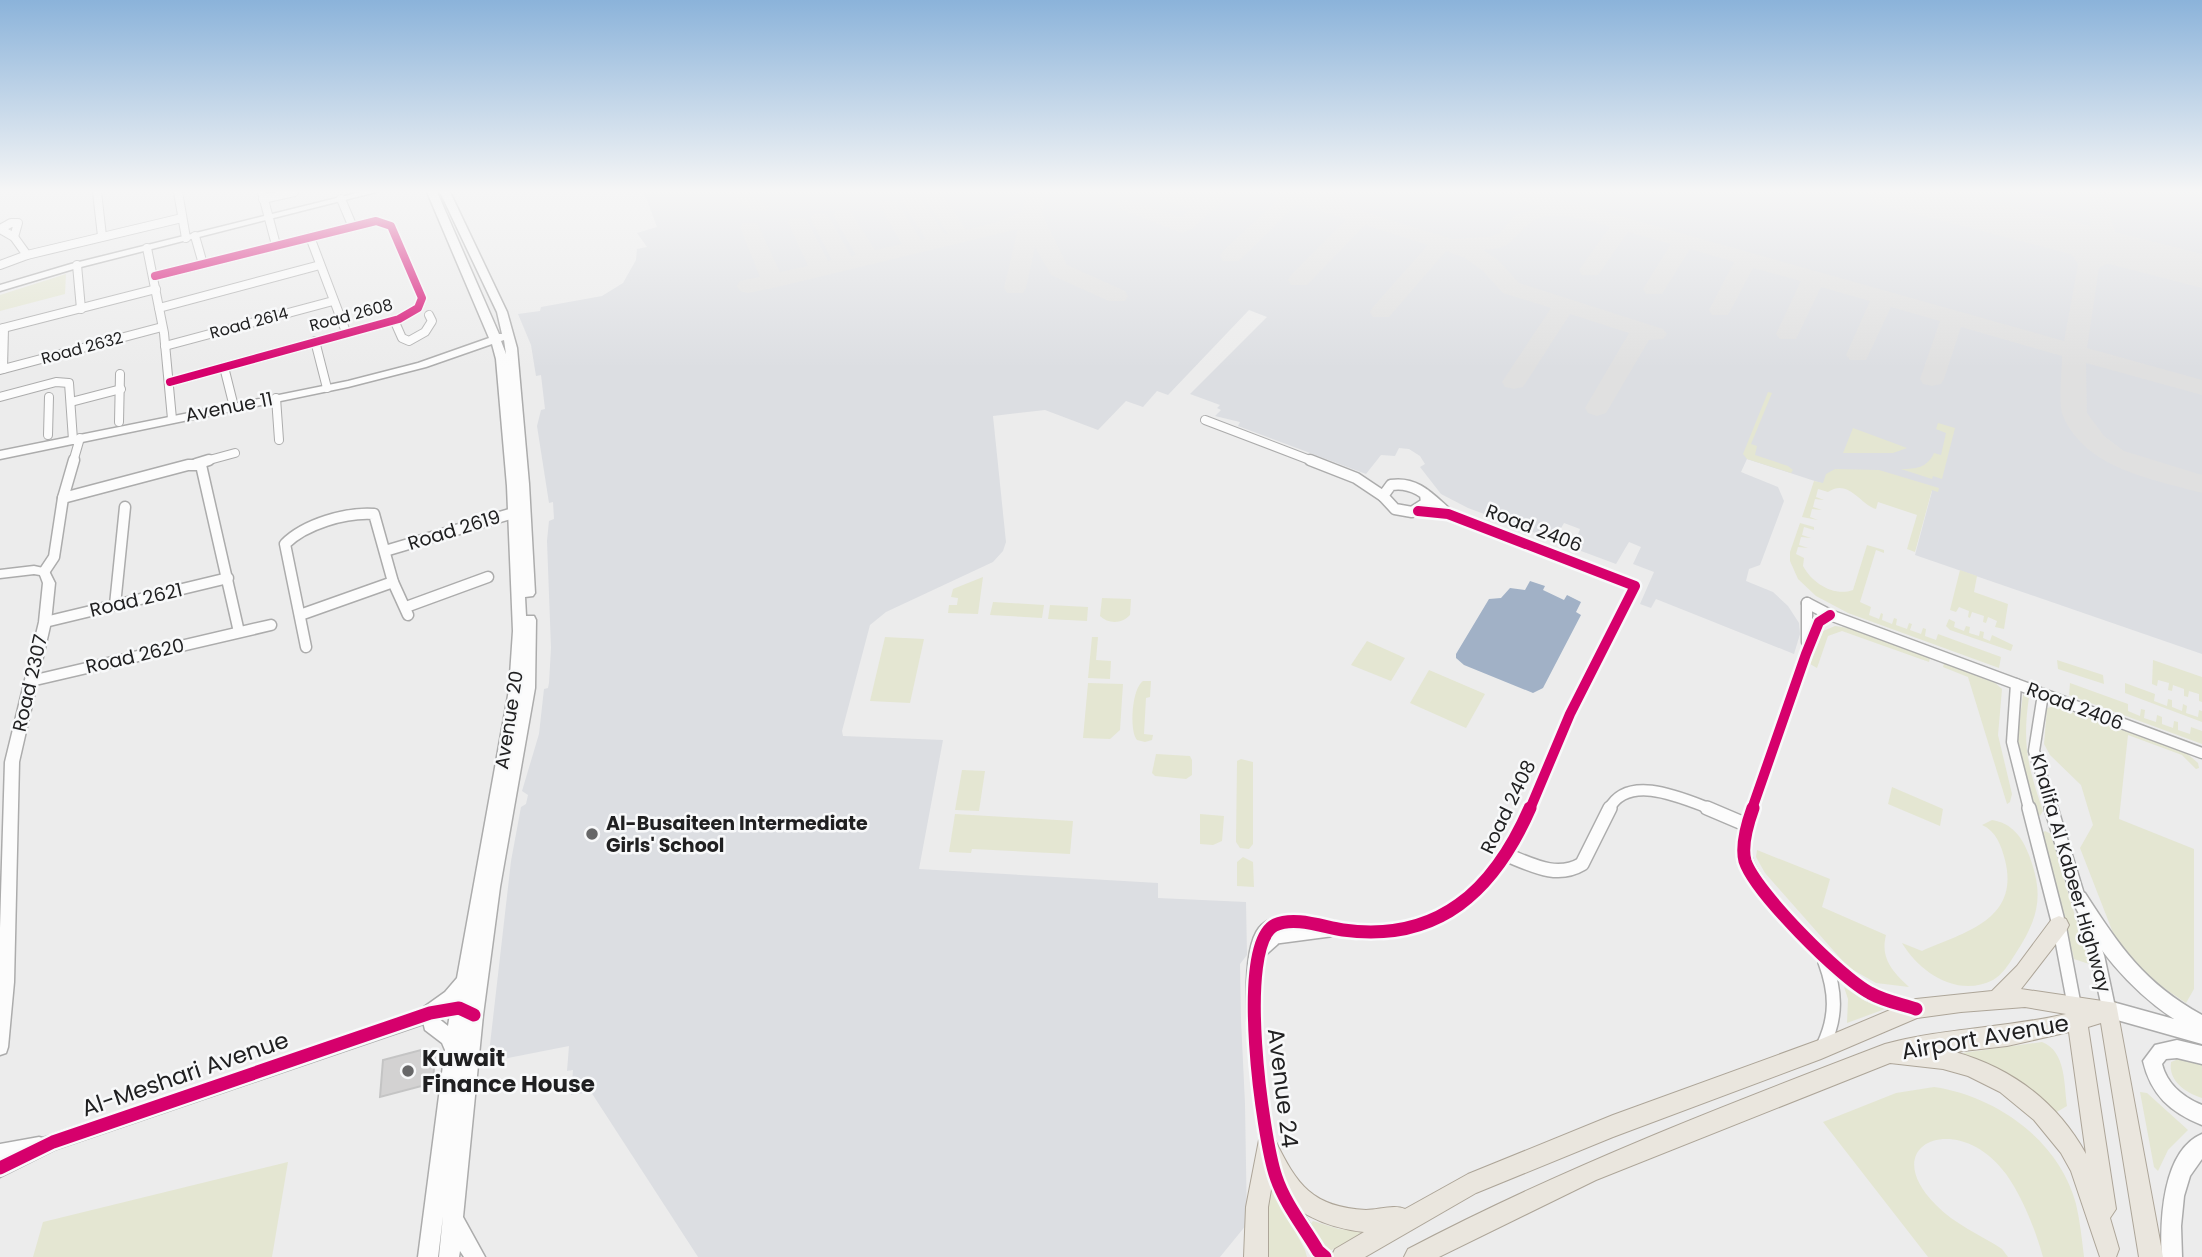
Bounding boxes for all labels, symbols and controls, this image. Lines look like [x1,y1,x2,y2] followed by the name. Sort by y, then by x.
[307,293,395,337] street label: Road 2608
[207,301,291,345] street label: Road 2614
[39,326,125,370] street label: Road 2632
[183,385,275,429] street label: Avenue 11
[1482,497,1586,559] street label: Road 2406
[404,503,504,557] street label: Road 2619
[87,576,185,624] street label: Road 2621
[6,632,54,734] street label: Road 2307
[83,632,187,680] street label: Road 2620
[488,669,530,771] street label: Avenue 20
[2023,675,2127,737] street label: Road 2406
[2024,750,2118,996] street label: Khalifa Al Kabeer Highway
[1474,756,1542,858] street label: Road 2408
[606,810,868,859] place label: Al-Busaiteen Intermediate Girls' School
[584,826,600,842] marker: Al-Busaiteen Intermediate Girls' School
[1899,1007,2071,1067] street label: Airport Avenue
[77,1024,293,1124] street label: Al-Meshari Avenue
[1260,1026,1306,1150] street label: Avenue 24
[422,1042,595,1100] place label: Kuwait Finance House
[400,1063,416,1079] marker: Kuwait Finance House

